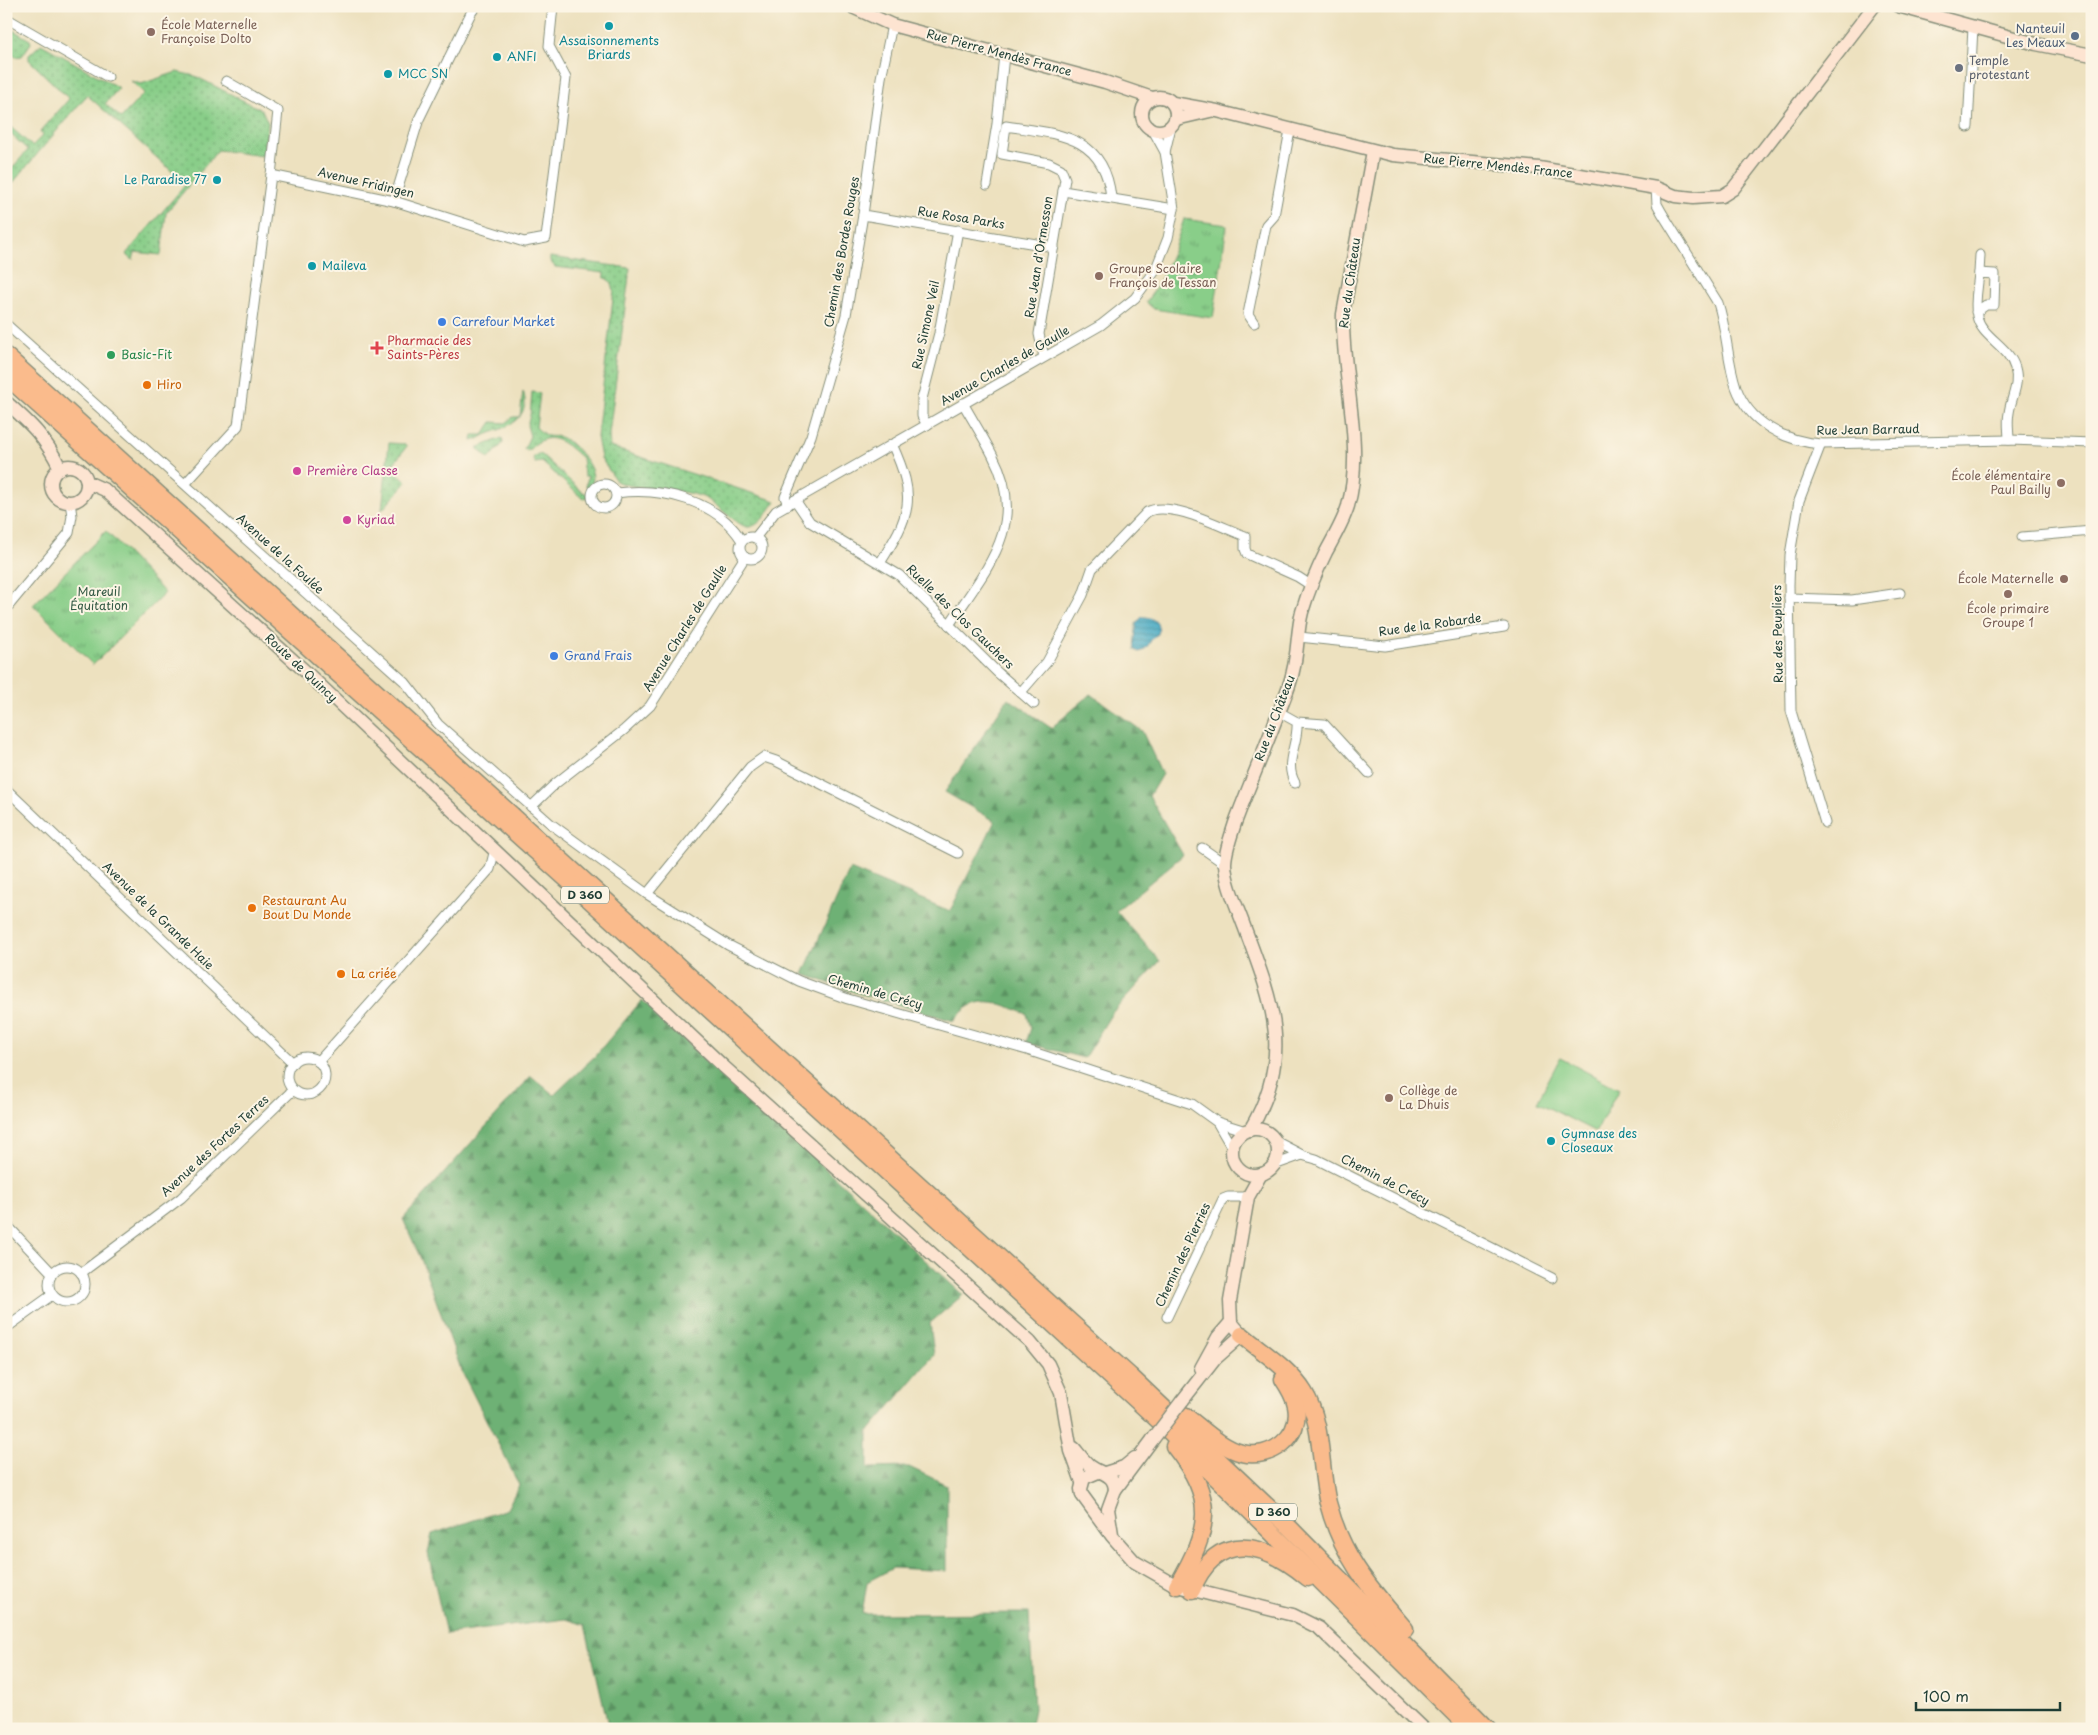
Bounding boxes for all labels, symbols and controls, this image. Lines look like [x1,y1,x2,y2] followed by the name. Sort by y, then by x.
[161,15,258,47] place label: École Maternelle Françoise Dolto
[2006,19,2065,51] place label: Nanteuil Les Meaux
[603,20,615,32] marker: Assaisonnements Briards
[925,24,1074,80] street label: Rue Pierre Mendès France
[145,26,157,38] marker: École Maternelle Françoise Dolto
[2069,30,2081,42] marker: Nanteuil Les Meaux
[559,31,659,63] place label: Assaisonnements Briards
[507,47,537,65] place label: ANFI
[491,51,503,63] marker: ANFI
[1969,51,2029,83] place label: Temple protestant
[1953,62,1965,74] marker: Temple protestant
[398,64,448,82] place label: MCC SN
[382,68,394,80] marker: MCC SN
[1423,148,1573,182] street label: Rue Pierre Mendès France
[316,162,416,202] street label: Avenue Fridingen
[124,170,208,188] place label: Le Paradise 77
[211,174,223,186] marker: Le Paradise 77
[819,174,863,329] street label: Chemin des Bordes Rouges
[1019,195,1057,319] street label: Rue Jean d'Ormesson
[916,201,1007,233] street label: Rue Rosa Parks
[1334,237,1364,329] street label: Rue du Château
[322,256,367,274] place label: Maileva
[1109,259,1216,291] place label: Groupe Scolaire François de Tessan
[306,260,318,272] marker: Maileva
[1093,270,1105,282] marker: Groupe Scolaire François de Tessan
[907,279,943,371] street label: Rue Simone Veil
[452,312,555,330] place label: Carrefour Market
[436,316,448,328] marker: Carrefour Market
[937,321,1072,410] street label: Avenue Charles de Gaulle
[387,331,472,363] place label: Pharmacie des Saints-Pères
[371,342,383,354] marker: Pharmacie des Saints-Pères
[121,345,172,363] place label: Basic-Fit
[105,349,117,361] marker: Basic-Fit
[157,375,182,393] place label: Hiro
[141,379,153,391] marker: Hiro
[1816,419,1920,439] street label: Rue Jean Barraud
[307,461,398,479] place label: Première Classe
[291,465,303,477] marker: Première Classe
[1951,466,2051,498] place label: École élémentaire Paul Bailly
[2055,477,2067,489] marker: École élémentaire Paul Bailly
[233,509,329,598] street label: Avenue de la Foulée
[357,510,395,528] place label: Kyriad
[341,514,353,526] marker: Kyriad
[903,560,1019,673] street label: Ruelle des Clos Gauchers
[638,561,731,694] street label: Avenue Charles de Gaulle
[1958,569,2054,587] place label: École Maternelle
[2058,573,2070,585] marker: École Maternelle
[70,582,128,614] park label: Mareuil Équitation
[1767,584,1787,683] street label: Rue des Peupliers
[2002,588,2014,600] marker: École primaire Groupe 1
[1967,599,2049,631] place label: École primaire Groupe 1
[1377,608,1482,640] street label: Rue de la Robarde
[261,629,342,706] street label: Route de Quincy
[564,646,632,664] place label: Grand Frais
[548,650,560,662] marker: Grand Frais
[1249,672,1299,763] street label: Rue du Château
[99,857,218,973] street label: Avenue de la Grande Haie
[561,886,609,904] road number: D 360
[262,891,352,923] place label: Restaurant Au Bout Du Monde
[246,902,258,914] marker: Restaurant Au Bout Du Monde
[351,964,397,982] place label: La criée
[335,968,347,980] marker: La criée
[826,969,925,1013] street label: Chemin de Crécy
[1399,1081,1458,1113] place label: Collège de La Dhuis
[156,1090,273,1200] street label: Avenue des Fortes Terres
[1383,1092,1395,1104] marker: Collège de La Dhuis
[1561,1124,1637,1156] place label: Gymnase des Closeaux
[1545,1135,1557,1147] marker: Gymnase des Closeaux
[1338,1149,1433,1209] street label: Chemin de Crécy
[1150,1199,1214,1310] street label: Chemin des Pierries
[1249,1504,1297,1520] road number: D 360
[1916,1680,2059,1712] scale bar
[1923,1684,1969,1707] text: 100 m

